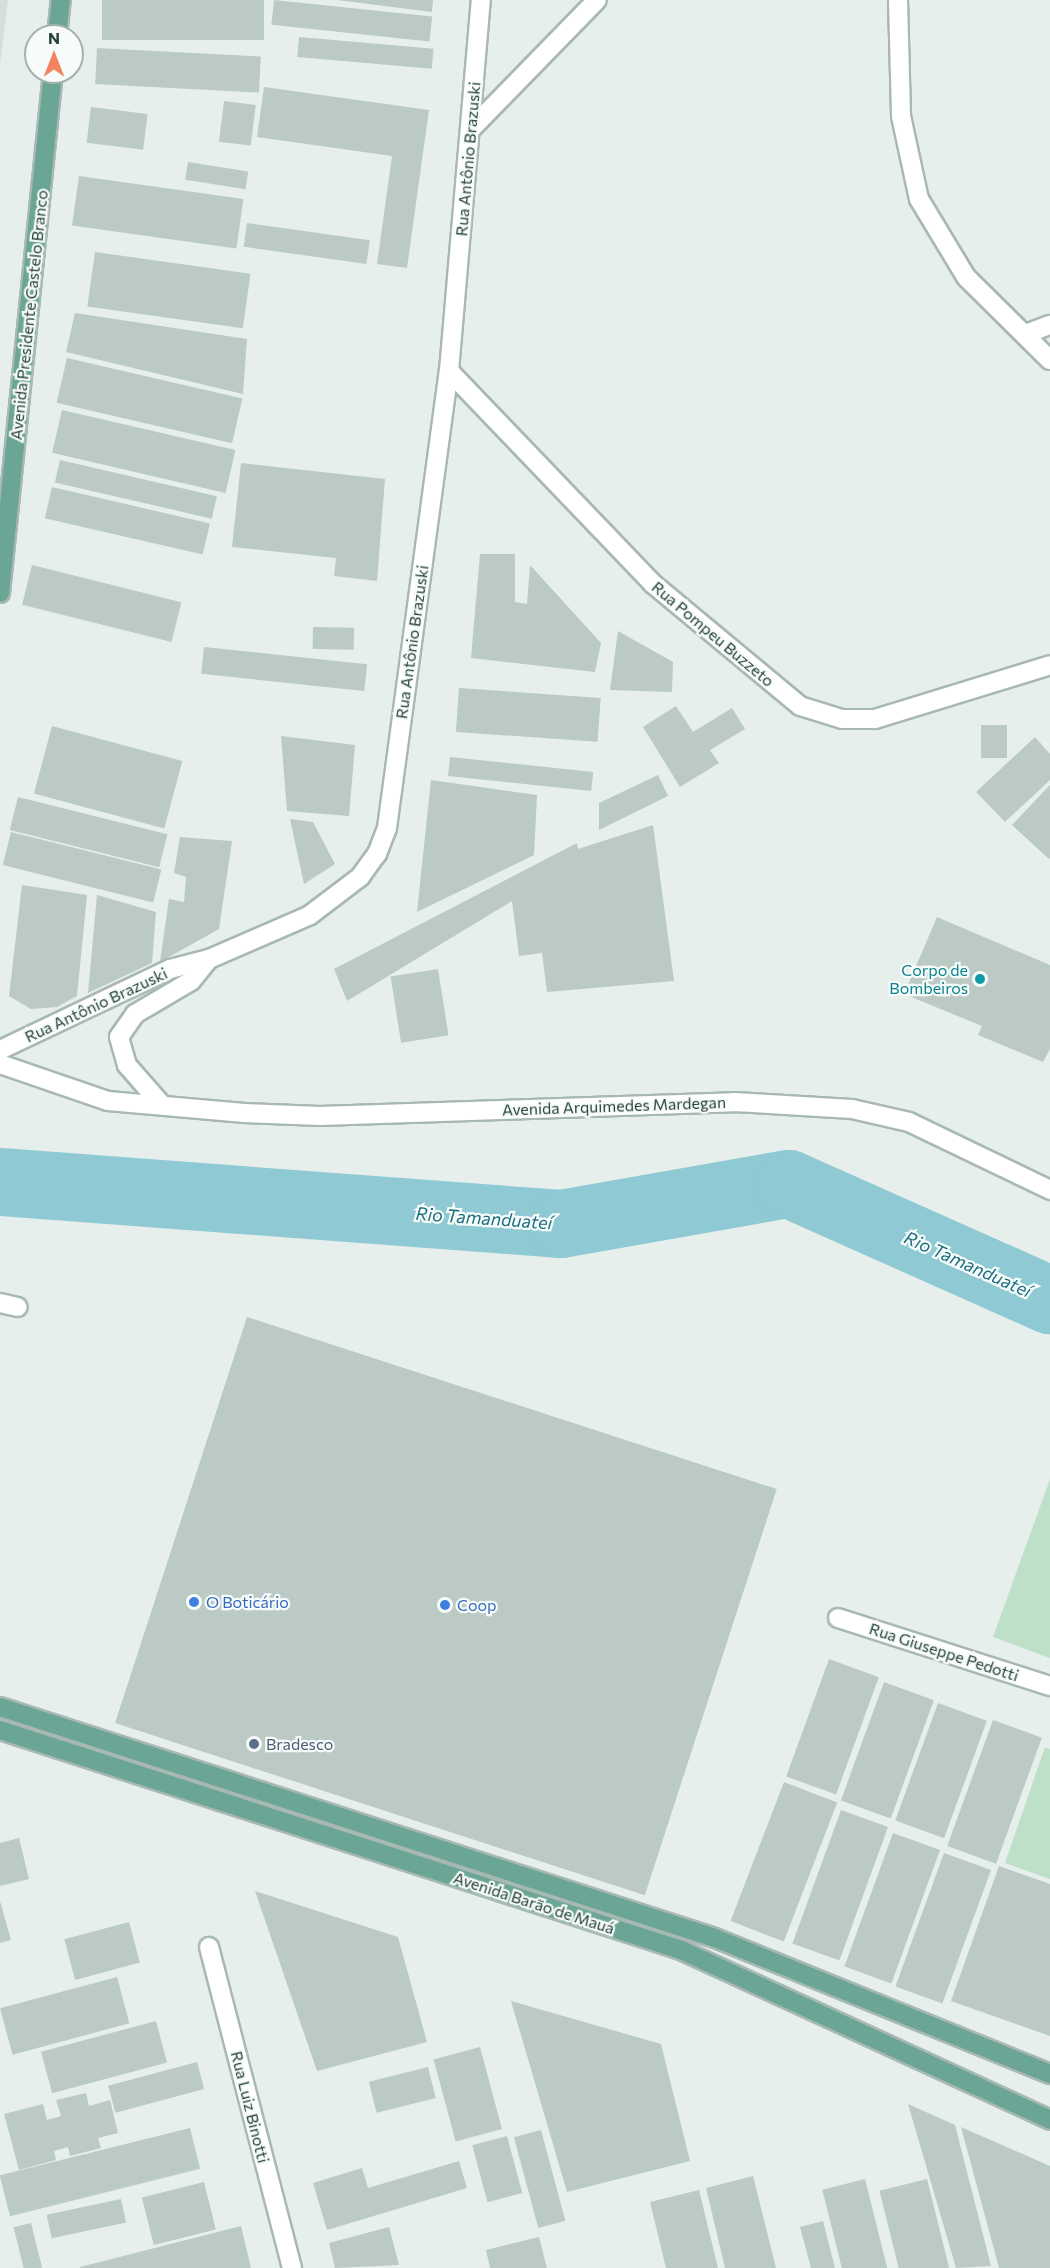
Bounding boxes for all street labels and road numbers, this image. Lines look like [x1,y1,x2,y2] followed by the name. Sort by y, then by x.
[452,81,484,237] street label: Rua Antônio Brazuski
[6,189,52,441] street label: Avenida Presidente Castelo Branco
[392,564,432,720] street label: Rua Antônio Brazuski
[648,577,778,691] street label: Rua Pompeu Buzzeto
[22,964,170,1046] street label: Rua Antônio Brazuski
[502,1092,726,1120] street label: Avenida Arquimedes Mardegan
[867,1619,1021,1685] street label: Rua Giuseppe Pedotti
[451,1868,617,1938] street label: Avenida Barão de Mauá
[227,2049,273,2165] street label: Rua Luiz Binotti

